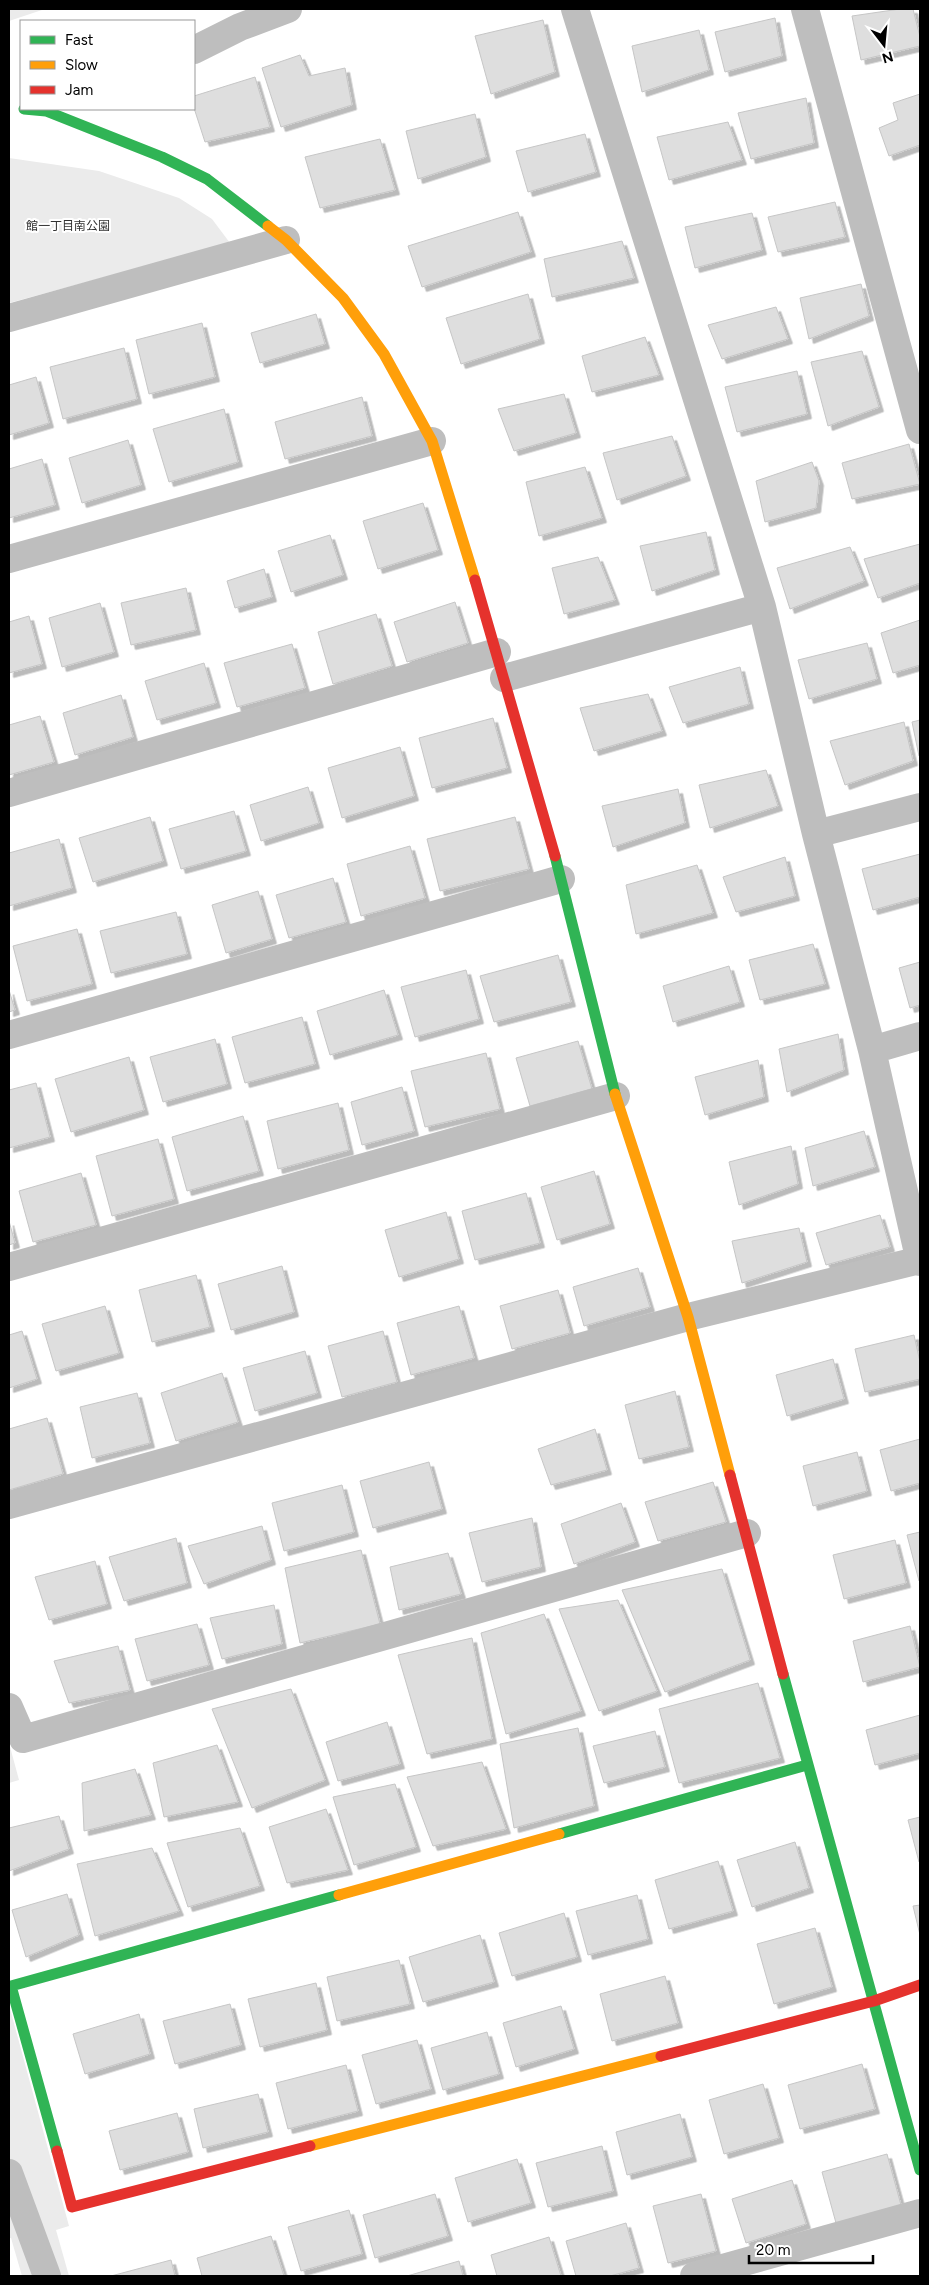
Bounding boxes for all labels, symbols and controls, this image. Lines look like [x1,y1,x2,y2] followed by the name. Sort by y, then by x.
[20,20,195,110] legend
[859,20,909,70] north arrow
[65,31,94,49] text: Fast
[880,47,895,67] text: N
[65,56,98,74] text: Slow
[65,81,93,99] text: Jam
[26,219,110,233] park label: 館一丁目南公園
[749,2232,873,2264] scale bar
[756,2241,790,2259] text: 20 m

